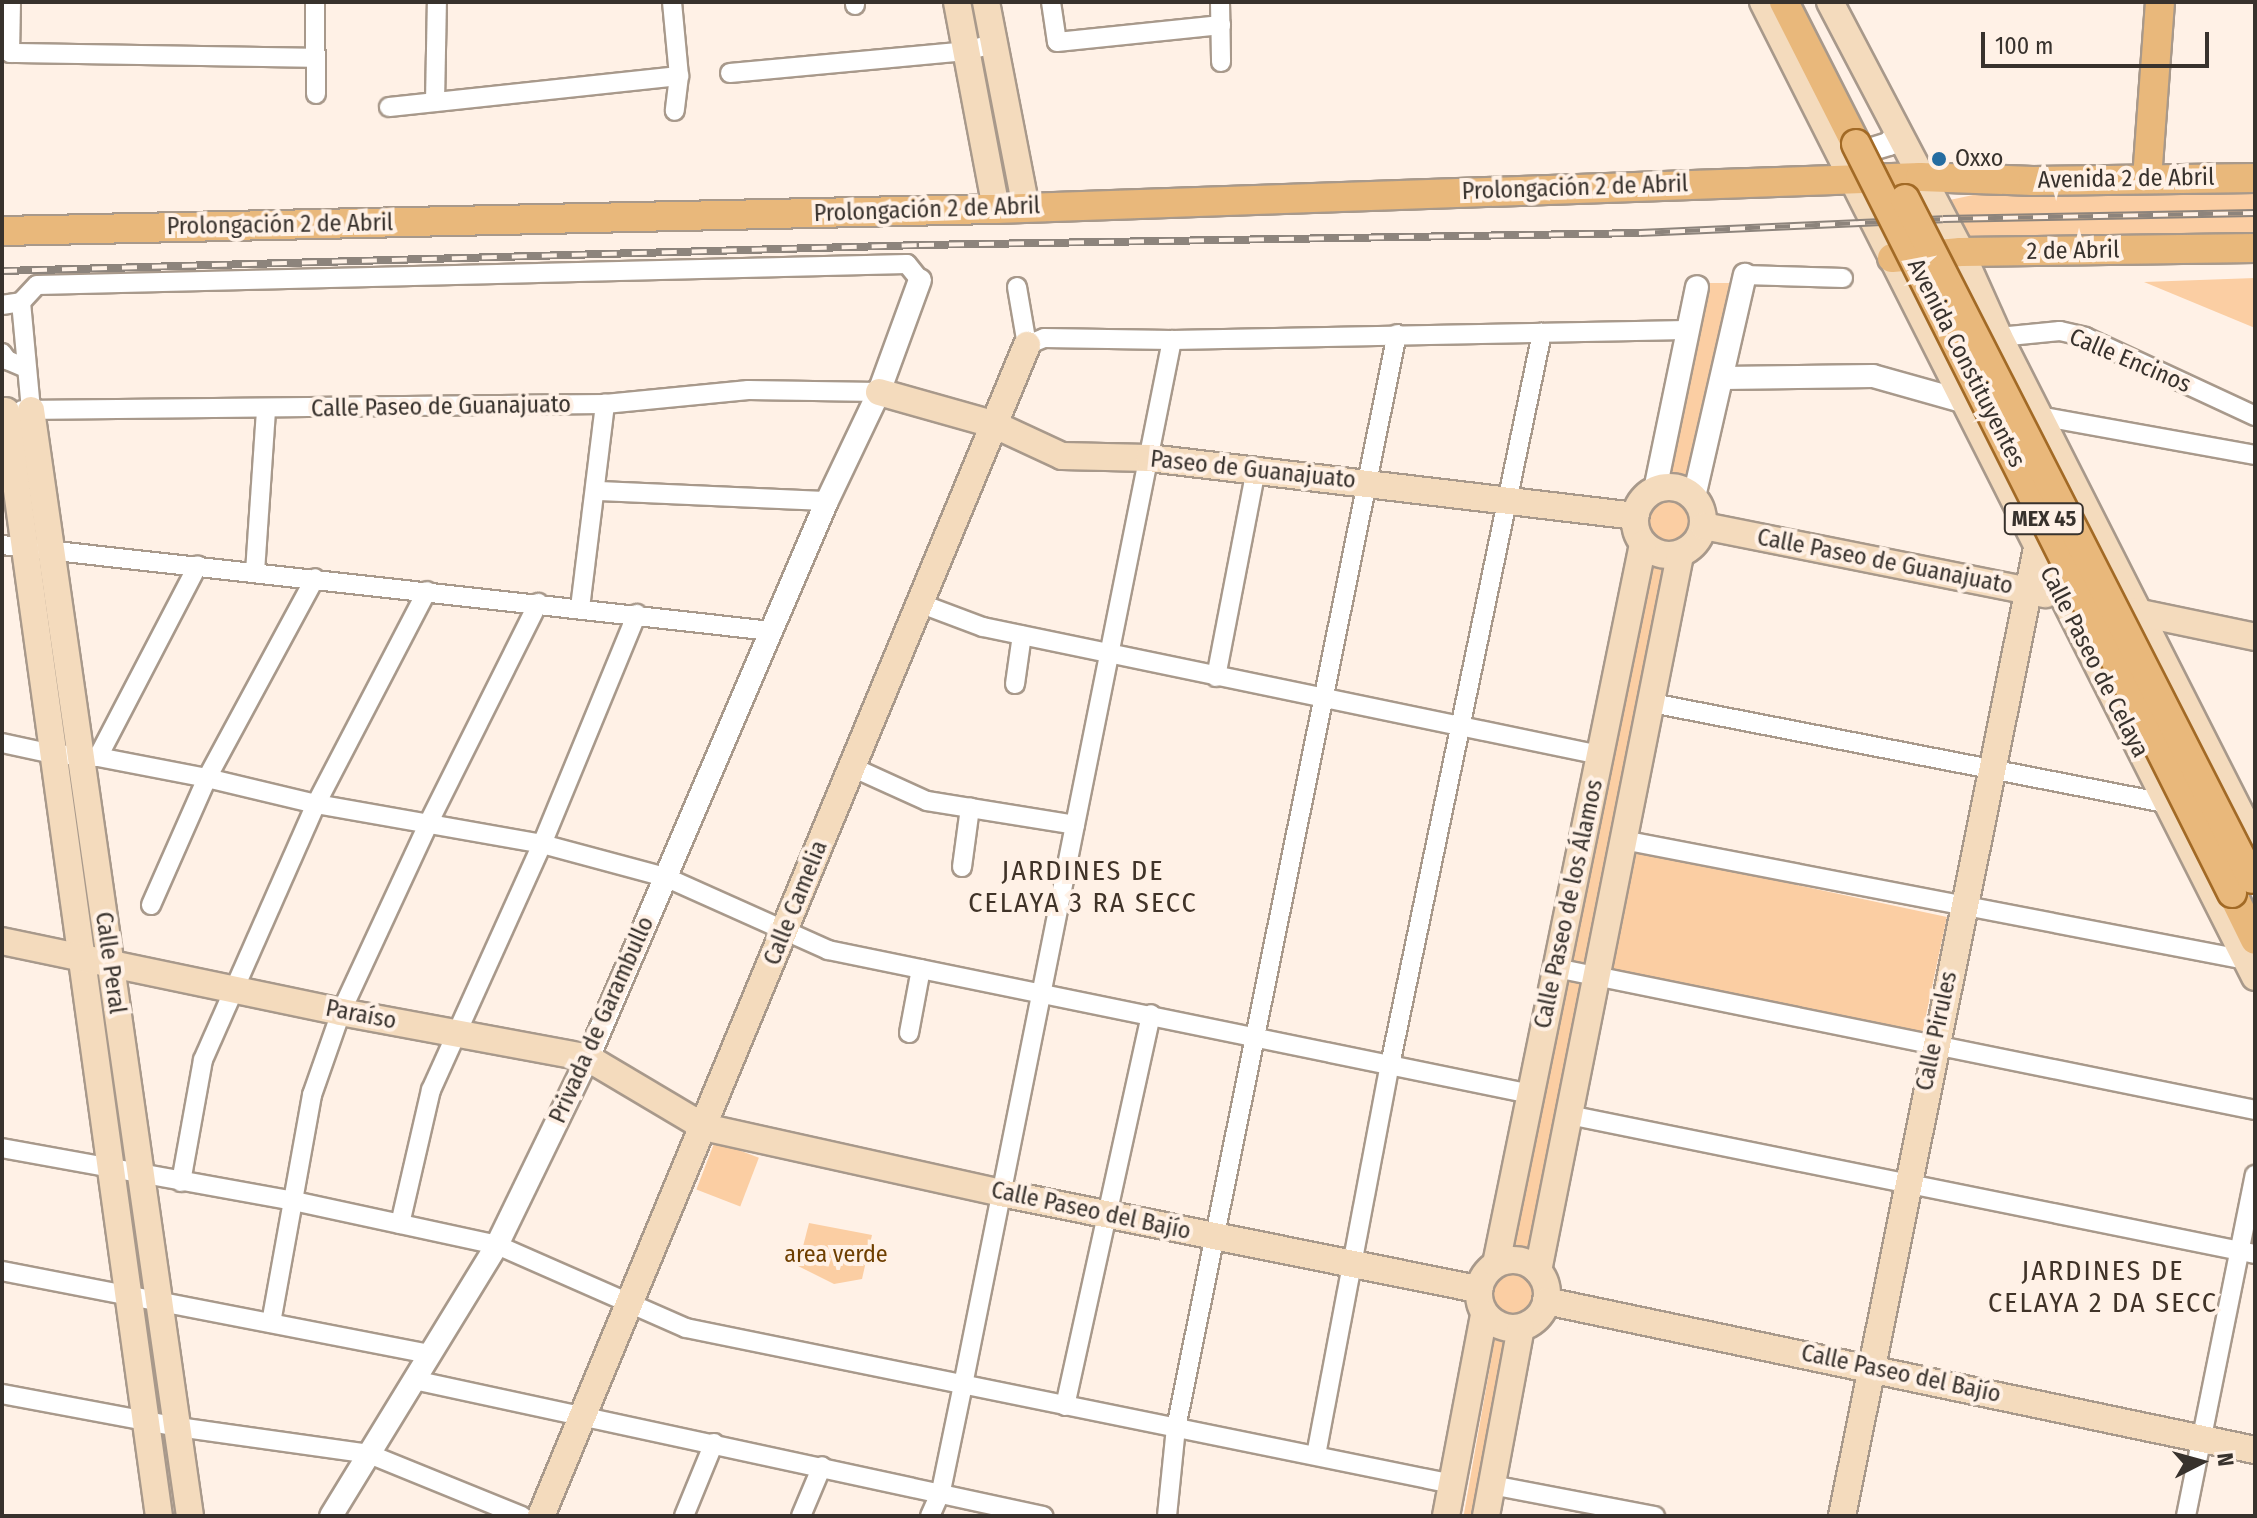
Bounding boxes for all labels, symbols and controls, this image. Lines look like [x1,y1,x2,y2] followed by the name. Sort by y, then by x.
[1985,16,2213,66] scale bar
[1995,32,2053,60] text: 100 m
[1955,145,2003,173] place label: Oxxo
[1930,150,1948,168] marker: Oxxo
[2037,163,2215,195] street label: Avenida 2 de Abril
[1461,170,1689,206] street label: Prolongación 2 de Abril
[813,192,1041,228] street label: Prolongación 2 de Abril
[167,209,393,241] street label: Prolongación 2 de Abril
[2026,236,2120,266] street label: 2 de Abril
[1901,254,2031,472] street label: Avenida Constituyentes
[2065,323,2195,399] street label: Calle Encinos
[311,390,571,424] street label: Calle Paseo de Guanajuato
[1149,445,1357,495] street label: Paseo de Guanajuato
[2002,501,2086,537] road number: MEX 45
[1755,523,2015,601] street label: Calle Paseo de Guanajuato
[2033,562,2155,762] street label: Calle Paseo de Celaya
[1529,777,1609,1031] street label: Calle Paseo de los Álamos
[758,837,834,969] street label: Calle Camelia
[968,854,1198,920] district label: JARDINES DE CELAYA 3 RA SECC
[89,910,131,1016] street label: Calle Peral
[543,912,661,1128] street label: Privada de Garambullo
[1910,969,1964,1093] street label: Calle Pirules
[323,994,399,1036] street label: Paraíso
[989,1176,1193,1246] street label: Calle Paseo del Bajío
[784,1241,888,1269] park label: area verde
[1988,1254,2218,1320] district label: JARDINES DE CELAYA 2 DA SECC
[1799,1339,2003,1409] street label: Calle Paseo del Bajío
[2161,1422,2241,1502] north arrow
[2211,1451,2239,1467] text: N

